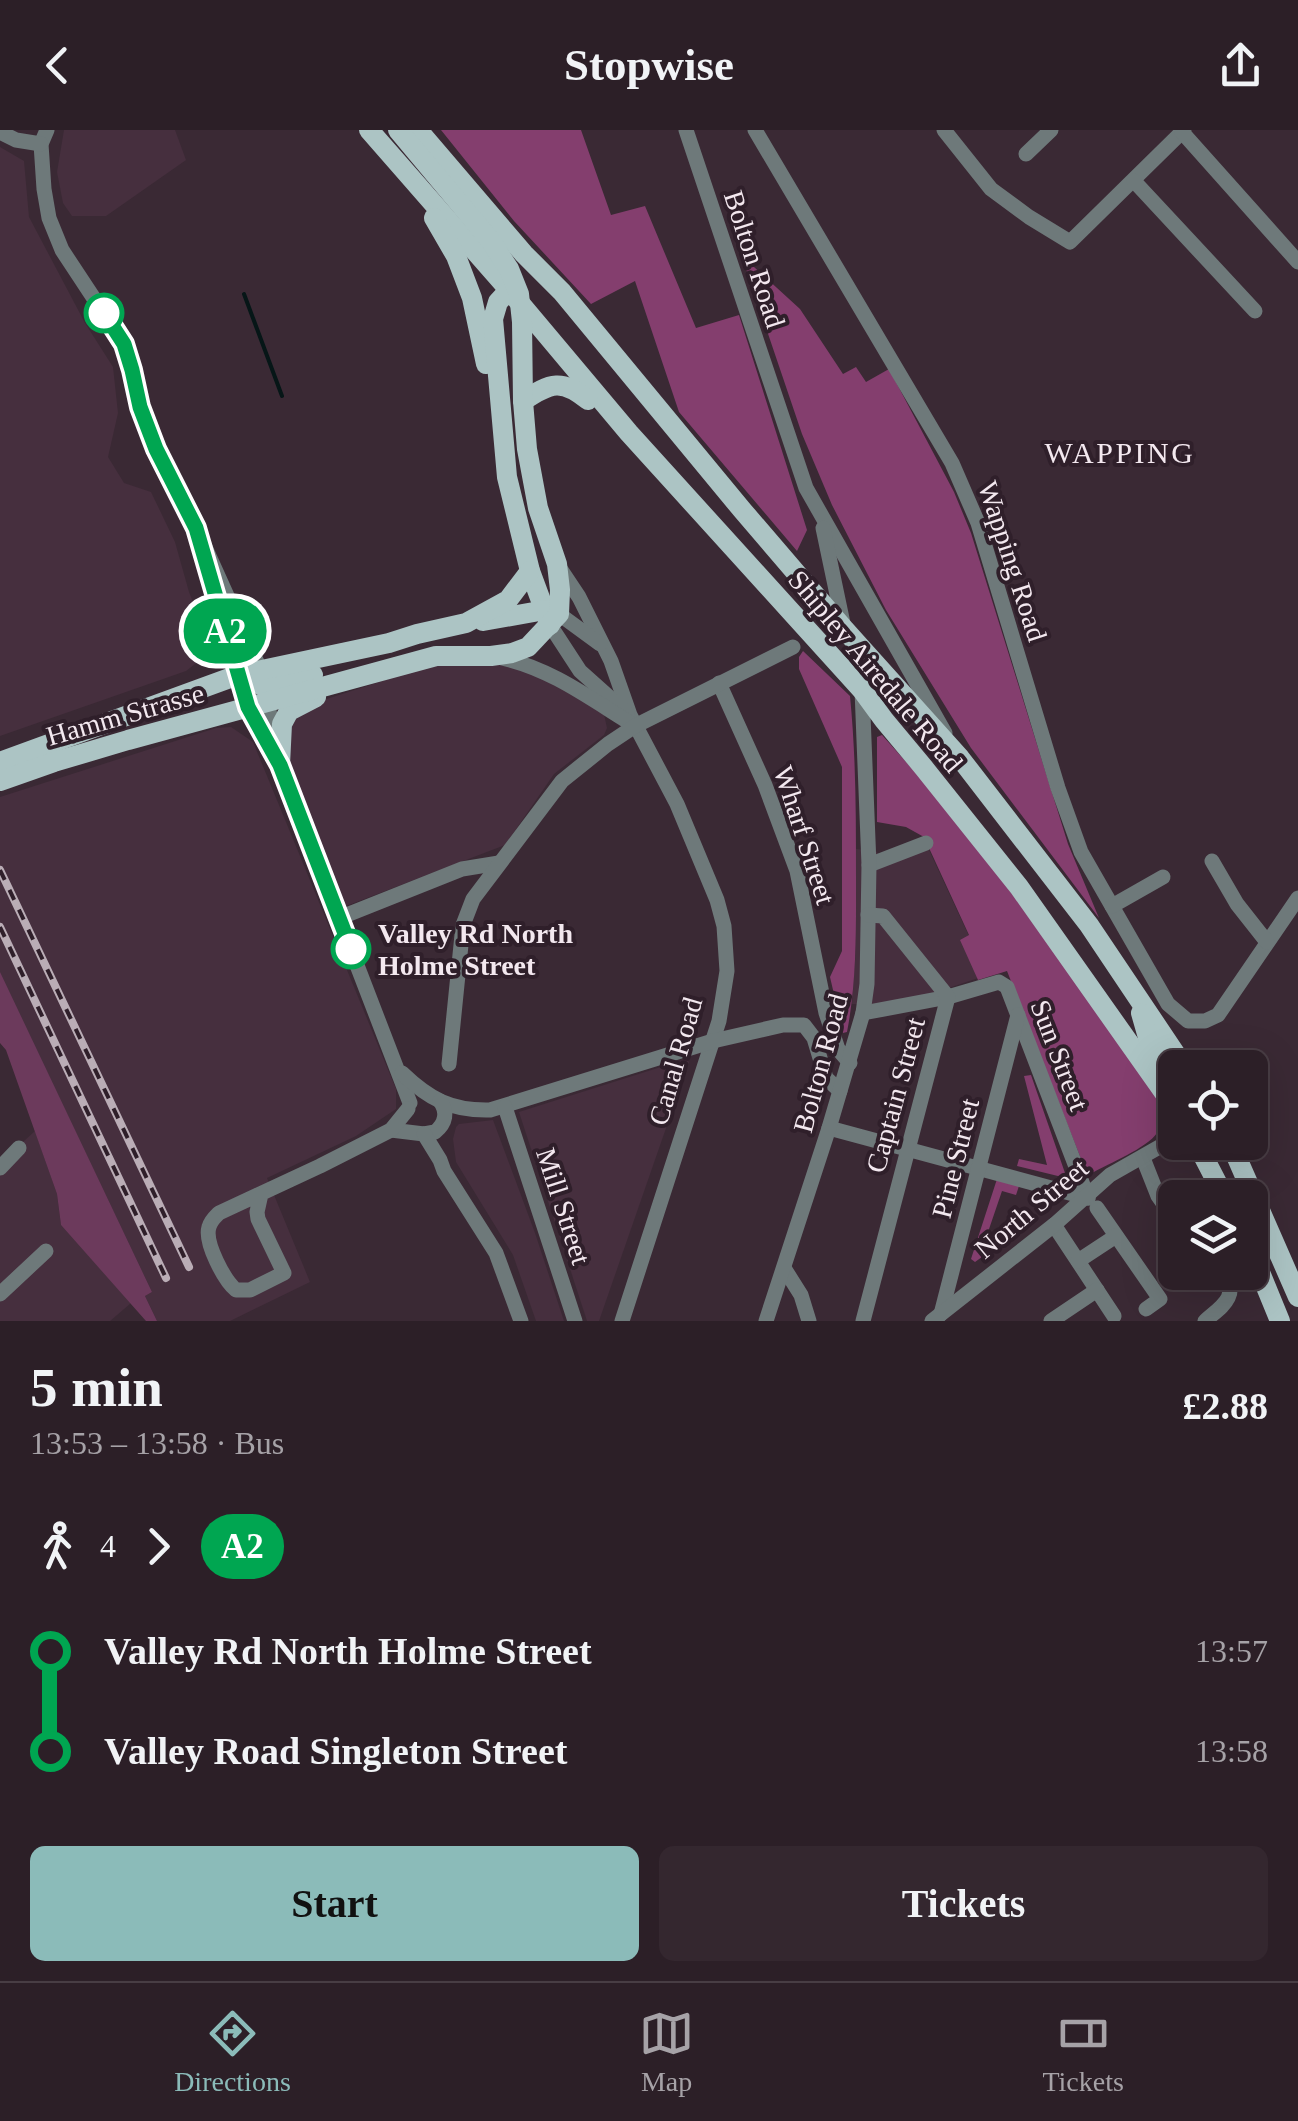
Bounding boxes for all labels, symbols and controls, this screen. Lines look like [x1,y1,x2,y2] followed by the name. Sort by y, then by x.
[30,38,85,93] icon: back
[1213,38,1268,93] icon: share
[564,40,734,90] text: Stopwise
[718,187,791,332] street label: Bolton Road
[85,294,123,332] unlabelled marker
[1045,436,1195,469] district label: WAPPING
[972,477,1053,645] street label: Wapping Road
[782,564,969,778] street label: Shipley Airedale Road
[180,598,270,664] line badge: A2
[204,612,246,651] text: A2
[43,677,208,752] street label: Hamm Strasse
[768,762,842,909] street label: Wharf Street
[378,918,573,981] place label: Valley Rd North Holme Street
[332,930,370,968] marker: Valley Rd North Holme Street
[787,990,854,1136] street label: Bolton Road
[642,994,708,1129] street label: Canal Road
[1024,996,1095,1115] street label: Sun Street
[860,1014,931,1176] street label: Captain Street
[1158,1050,1268,1290] map controls
[1158,1050,1268,1160] button: locate
[926,1095,985,1221] street label: Pine Street
[530,1144,597,1268] street label: Mill Street
[969,1152,1094,1264] street label: North Street
[1158,1180,1268,1290] button: layers
[30,1357,163,1418] text: 5 min
[1183,1385,1268,1427] text: £2.88
[30,1425,284,1461] text: 13:53 – 13:58 · Bus
[30,1519,85,1574] icon: walk
[131,1519,186,1574] icon: forward
[221,1527,264,1566] text: A2
[100,1528,116,1564] text: 4
[104,1630,592,1672] text: Valley Rd North Holme Street
[1195,1633,1268,1669] text: 13:57
[104,1730,567,1772] text: Valley Road Singleton Street
[1195,1733,1268,1769] text: 13:58
[30,1846,639,1961] button: Start
[659,1846,1268,1961] button: Tickets
[174,2006,291,2098] tab: Directions
[639,2006,694,2098] tab: Map
[1042,2006,1124,2098] tab: Tickets

